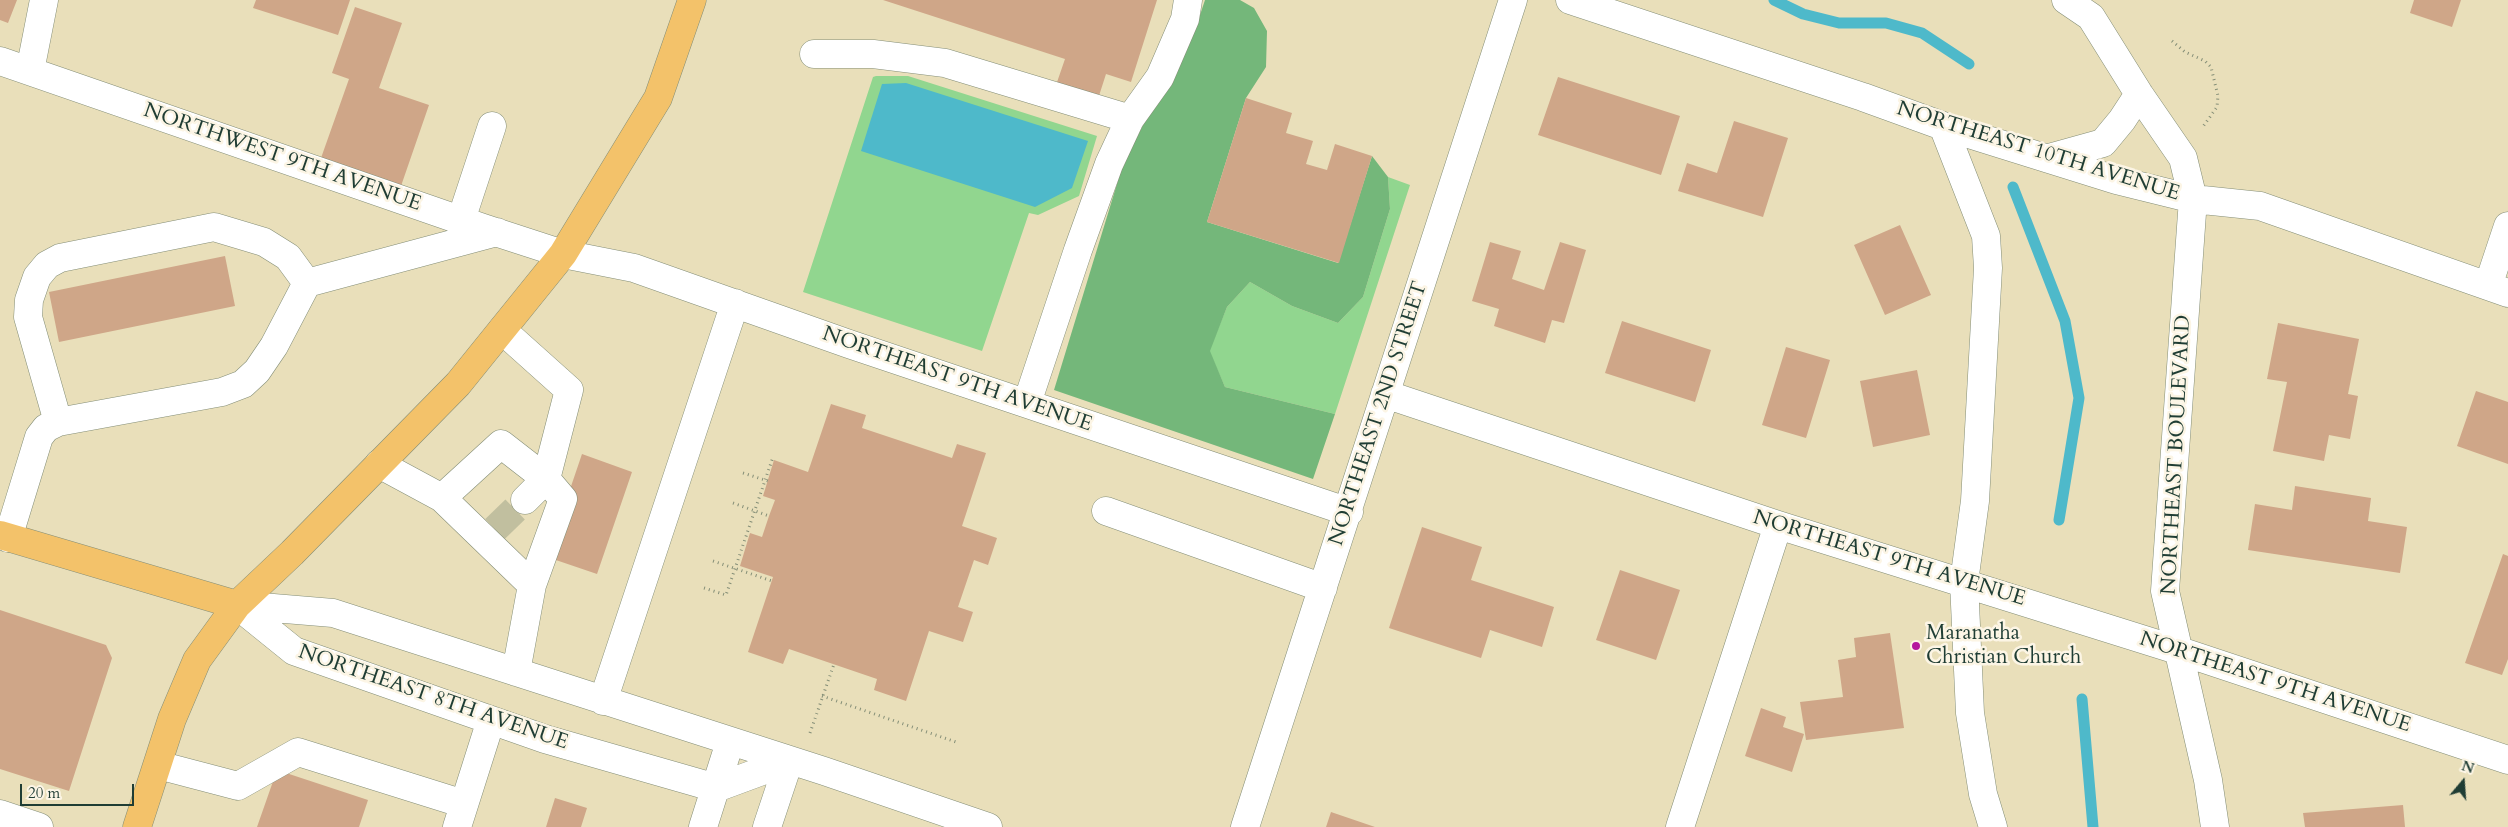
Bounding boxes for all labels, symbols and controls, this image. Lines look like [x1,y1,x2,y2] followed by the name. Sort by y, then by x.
[1894,97,2182,207] street label: NORTHEAST 10TH AVENUE
[140,99,424,217] street label: NORTHWEST 9TH AVENUE
[1324,279,1434,549] street label: NORTHEAST 2ND STREET
[2157,314,2197,596] street label: NORTHEAST BOULEVARD
[819,322,1095,438] street label: NORTHEAST 9TH AVENUE
[1750,505,2028,613] street label: NORTHEAST 9TH AVENUE
[1926,621,2081,671] place label: Maranatha Christian Church
[2136,627,2414,739] street label: NORTHEAST 9TH AVENUE
[295,640,571,756] street label: NORTHEAST 8TH AVENUE
[1910,640,1922,652] marker: Maranatha Christian Church
[2459,756,2477,778] text: N
[2438,757,2488,807] north arrow
[22,774,136,806] scale bar
[28,783,60,803] text: 20 m

